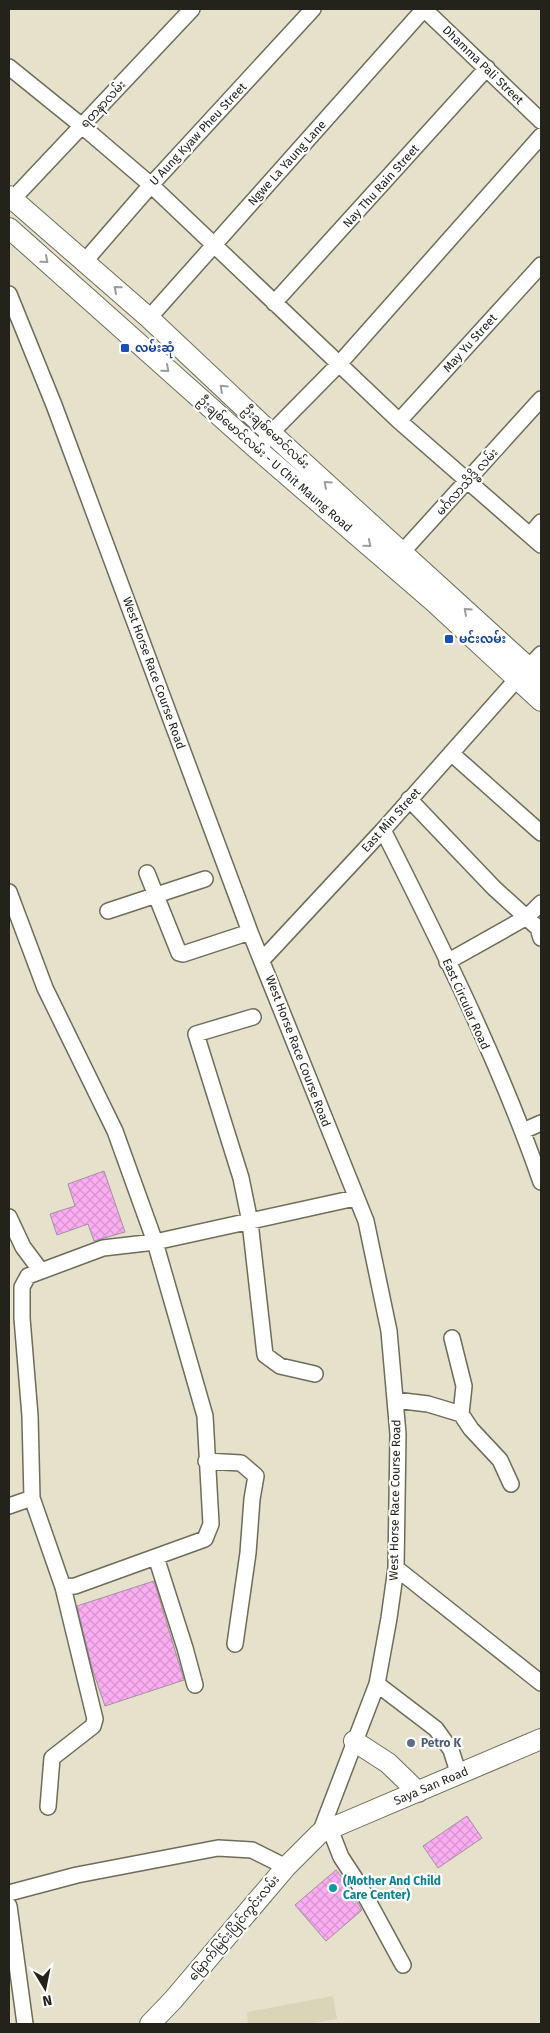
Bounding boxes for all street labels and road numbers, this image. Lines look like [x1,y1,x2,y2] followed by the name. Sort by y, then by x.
[440,23,527,108] street label: Dhamma Pali Street
[76,76,131,133] street label: ရတနာလမ်း
[147,79,250,188] street label: U Aung Kyaw Pheu Street
[245,117,329,209] street label: Ngwe La Yaung Lane
[340,141,422,230] street label: Nay Thu Rain Street
[440,311,500,375] street label: May Yu Street
[193,392,356,537] street label: ဦးချစ်မောင်လမ်း - U Chit Maung Road
[238,401,314,474] street label: ဦးချစ်မောင်လမ်း
[432,444,503,521] street label: မင်္ဂလာသိဒ္ဓိ လမ်း
[120,595,188,751] street label: West Horse Race Course Road
[359,785,424,855] street label: East Min Street
[440,956,492,1052] street label: East Circular Road
[263,973,333,1129] street label: West Horse Race Course Road
[387,1419,403,1581] street label: West Horse Race Course Road
[392,1764,470,1808] street label: Saya San Road
[184,1871,284,1985] street label: မြောက်မြင်းပြိုင်ကွင်းလမ်း

